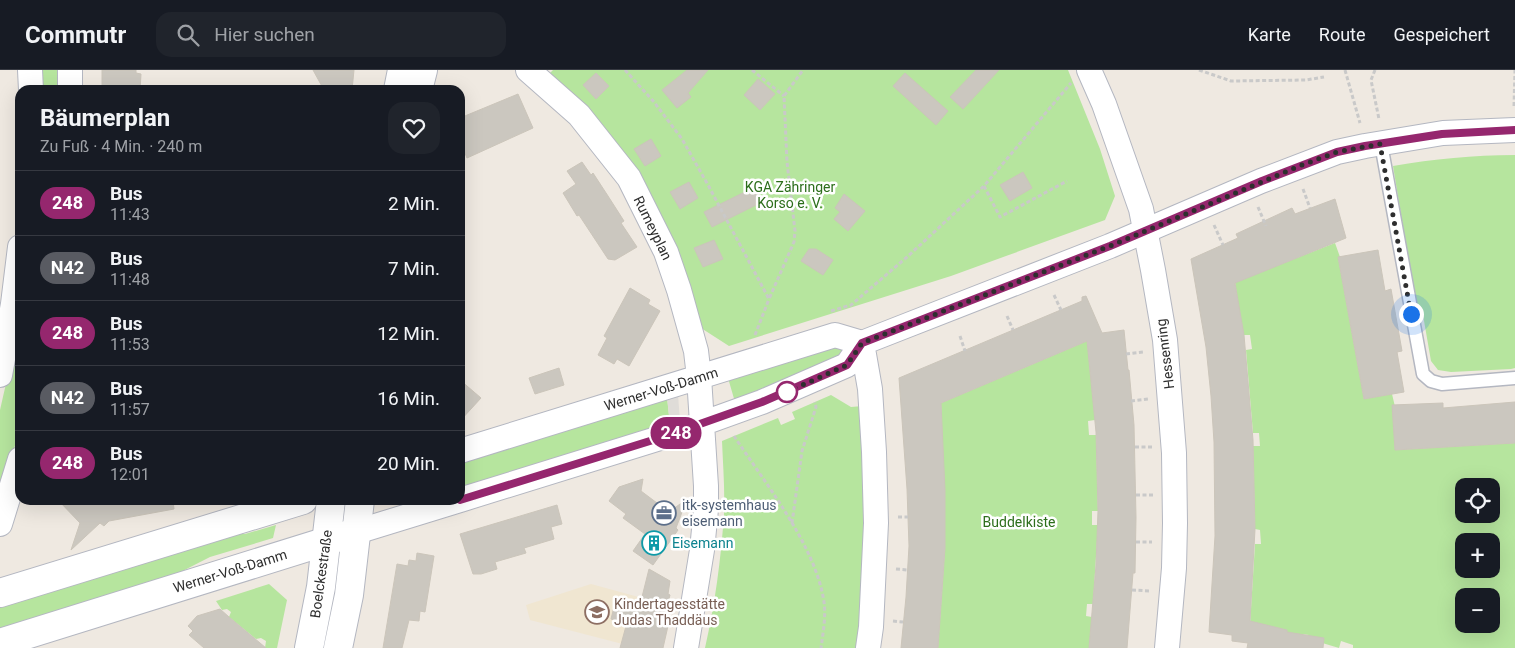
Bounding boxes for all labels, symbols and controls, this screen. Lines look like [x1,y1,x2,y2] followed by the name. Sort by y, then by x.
[156,12,506,57] search box
[25,21,126,49] text: Commutr
[174,21,202,49] icon: search
[214,23,315,46] text: Hier suchen
[1248,24,1291,45] text: Karte
[1319,24,1366,45] text: Route
[1394,24,1490,45] text: Gespeichert
[388,102,440,154] button: heart
[40,104,170,132] text: Bäumerplan
[40,137,202,156] text: Zu Fuß · 4 Min. · 240 m
[745,179,835,211] park label: KGA Zähringer Korso e. V.
[110,182,143,205] text: Bus
[52,192,83,213] text: 248
[388,192,440,215] text: 2 Min.
[631,193,675,263] street label: Rumeyplan
[110,205,150,224] text: 11:43
[110,247,143,270] text: Bus
[51,257,84,278] text: N42
[388,257,440,280] text: 7 Min.
[110,270,150,289] text: 11:48
[1399,302,1424,327] your location
[110,312,143,335] text: Bus
[1153,318,1177,390] street label: Hessenring
[52,322,83,343] text: 248
[377,322,440,345] text: 12 Min.
[110,335,150,354] text: 11:53
[602,364,720,414] street label: Werner-Voß-Damm
[110,377,143,400] text: Bus
[776,381,798,403] unlabelled marker
[51,387,84,408] text: N42
[377,387,440,410] text: 16 Min.
[110,400,150,419] text: 11:57
[647,417,705,449] line badge: 248
[661,422,691,443] text: 248
[110,442,143,465] text: Bus
[52,452,83,473] text: 248
[377,452,440,475] text: 20 Min.
[110,465,150,484] text: 12:01
[1455,478,1500,633] map controls
[1455,478,1500,523] button: locate
[682,497,777,529] place label: itk-systemhaus eisemann
[651,500,677,526] office icon: itk-systemhaus eisemann
[983,514,1055,530] park label: Buddelkiste
[307,529,335,619] street label: Boelckestraße
[641,530,667,556] building icon: Eisemann
[1455,533,1500,578] button: +
[672,535,733,551] place label: Eisemann
[171,546,289,596] street label: Werner-Voß-Damm
[1455,588,1500,633] button: −
[614,596,725,628] place label: Kindertagesstätte Judas Thaddäus
[584,599,610,625] school or university icon: Kindertagesstätte Judas Thaddäus

